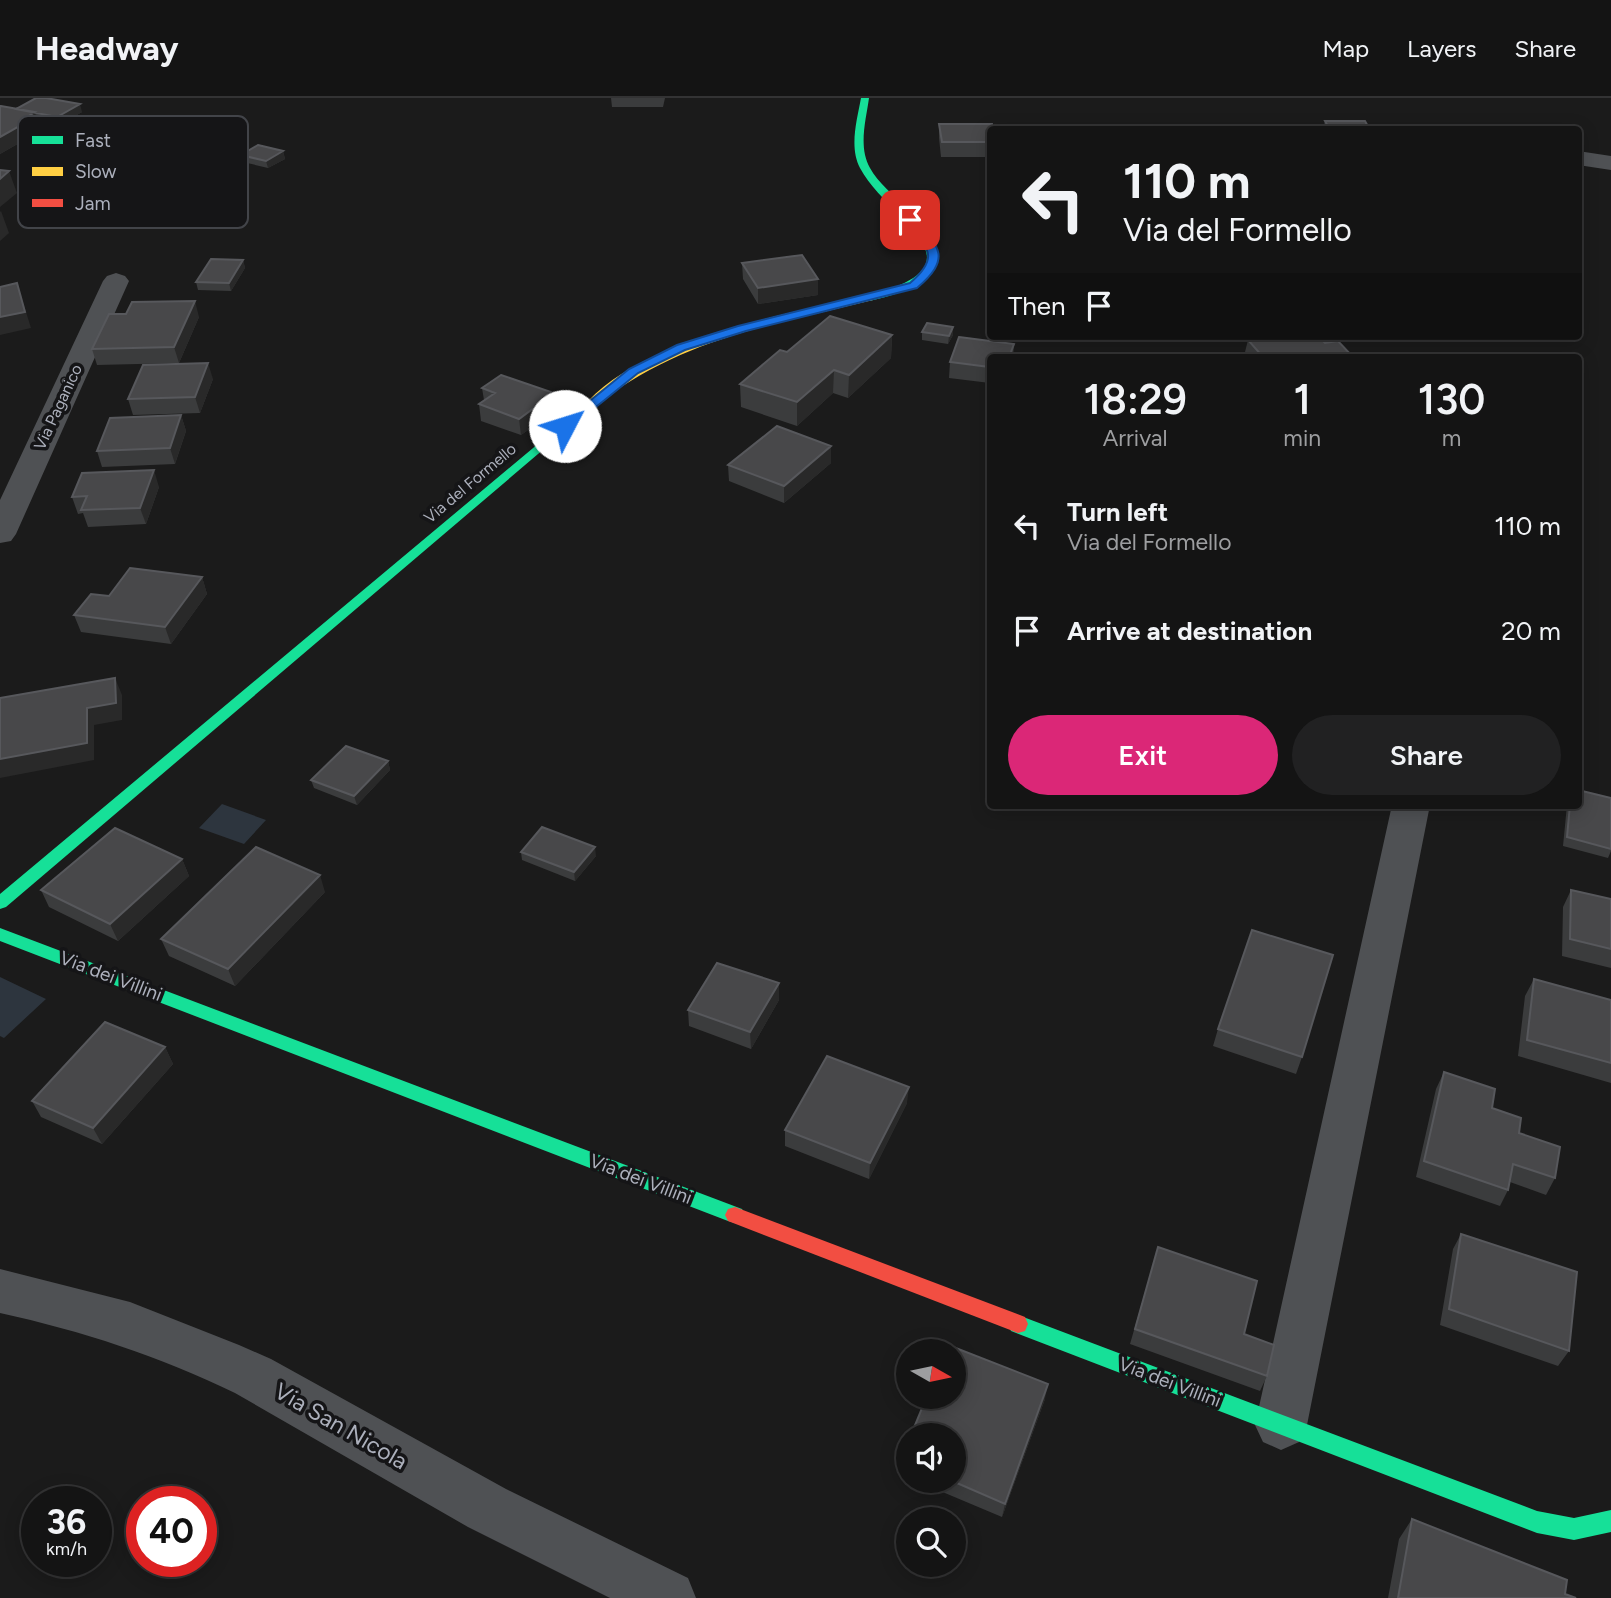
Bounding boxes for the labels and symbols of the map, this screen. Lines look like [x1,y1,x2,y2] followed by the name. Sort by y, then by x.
[18,116,248,228] legend
[75,129,111,152] text: Fast
[75,160,117,183] text: Slow
[880,190,940,250] pin
[75,192,111,215] text: Jam
[30,361,86,453] street label: Via Paganico
[528,389,602,463] position arrow
[420,439,520,527] street label: Via del Formello
[57,946,165,1006] street label: Via dei Villini
[587,1149,695,1209] street label: Via dei Villini
[896,1339,966,1409] north arrow
[1116,1352,1224,1412] street label: Via dei Villini
[270,1377,412,1475] street label: Via San Nicola
[126,1486,217,1577] speed limit sign: 40

